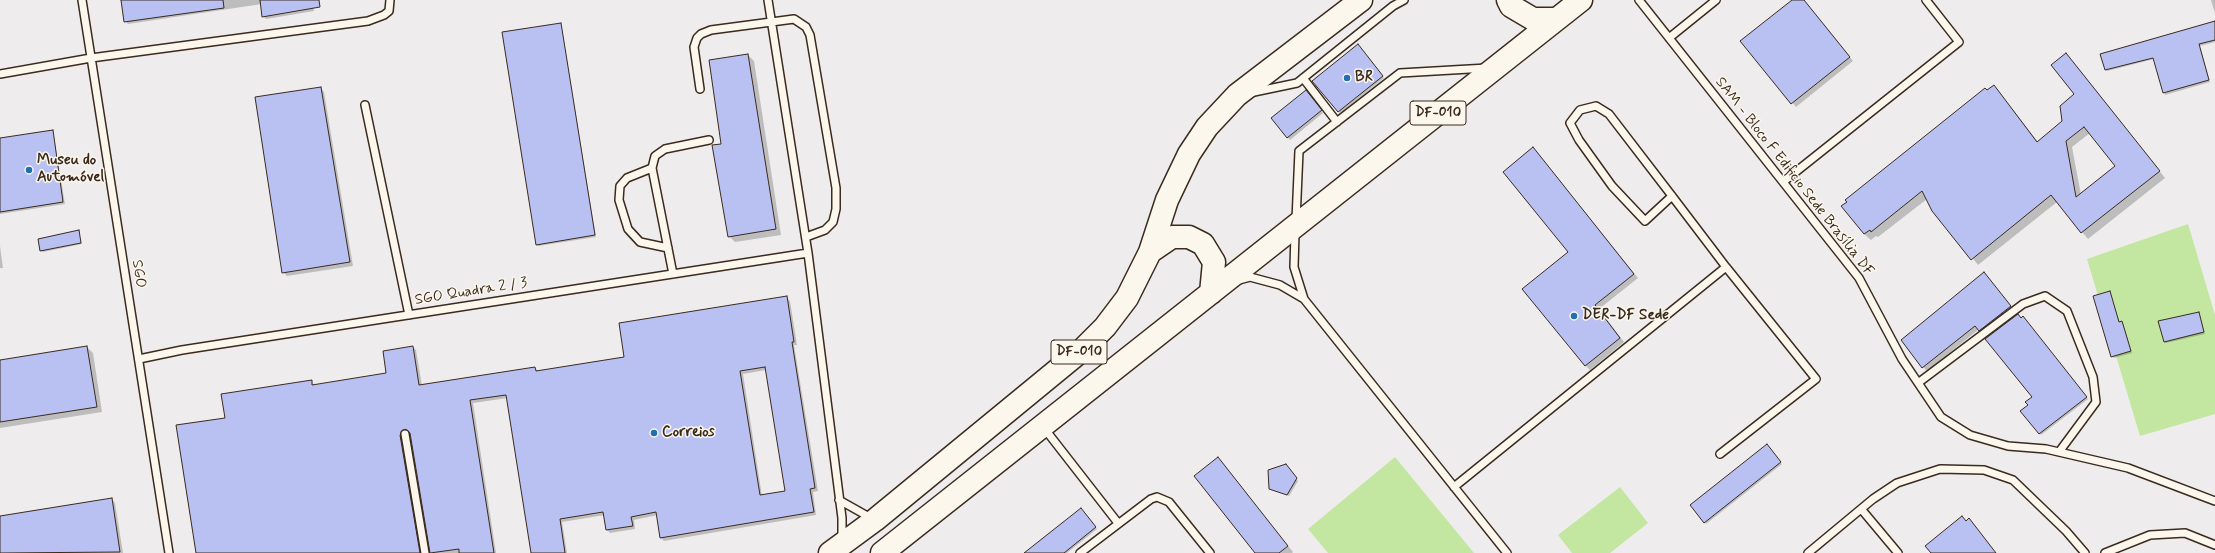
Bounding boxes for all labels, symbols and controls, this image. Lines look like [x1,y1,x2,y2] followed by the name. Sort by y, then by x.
[1355,69,1373,87] place label: BR
[1342,73,1352,83] marker: BR
[1711,74,1877,280] street label: SAM - Bloco F Edificio Sede Brasília DF
[1410,101,1466,125] road number: DF-010
[37,152,104,187] place label: Museu do Automóvel
[24,165,34,175] marker: Museu do Automóvel
[127,259,149,289] street label: SGO
[414,274,528,310] street label: SGO Quadra 2 / 3
[1582,307,1669,325] place label: DER-DF Sede
[1569,311,1579,321] marker: DER-DF Sede
[1051,340,1107,364] road number: DF-010
[662,424,715,442] place label: Correios
[649,428,659,438] marker: Correios

